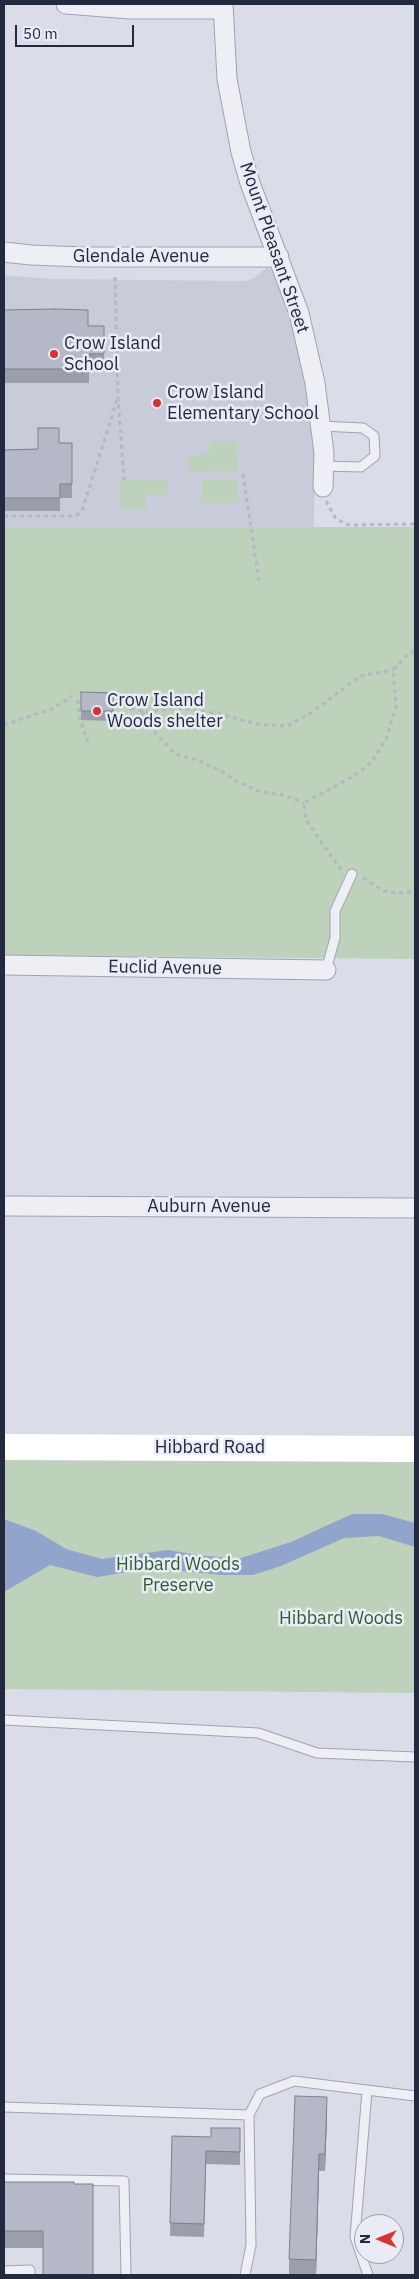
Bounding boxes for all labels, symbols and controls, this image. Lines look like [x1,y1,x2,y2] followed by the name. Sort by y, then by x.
[18,15,136,47] scale bar
[23,24,58,43] text: 50 m
[235,160,313,336] street label: Mount Pleasant Street
[73,246,209,268] street label: Glendale Avenue
[64,333,161,376] place label: Crow Island School
[48,348,60,360] marker: Crow Island School
[167,382,319,424] place label: Crow Island Elementary School
[151,397,163,409] marker: Crow Island Elementary School
[107,690,223,732] place label: Crow Island Woods shelter
[91,705,103,717] marker: Crow Island Woods shelter
[108,956,222,980] street label: Euclid Avenue
[147,1196,271,1218] street label: Auburn Avenue
[155,1437,265,1459] street label: Hibbard Road
[116,1554,240,1596] park label: Hibbard Woods Preserve
[279,1608,403,1630] park label: Hibbard Woods
[354,2214,404,2264] north arrow
[356,2234,374,2244] text: N

